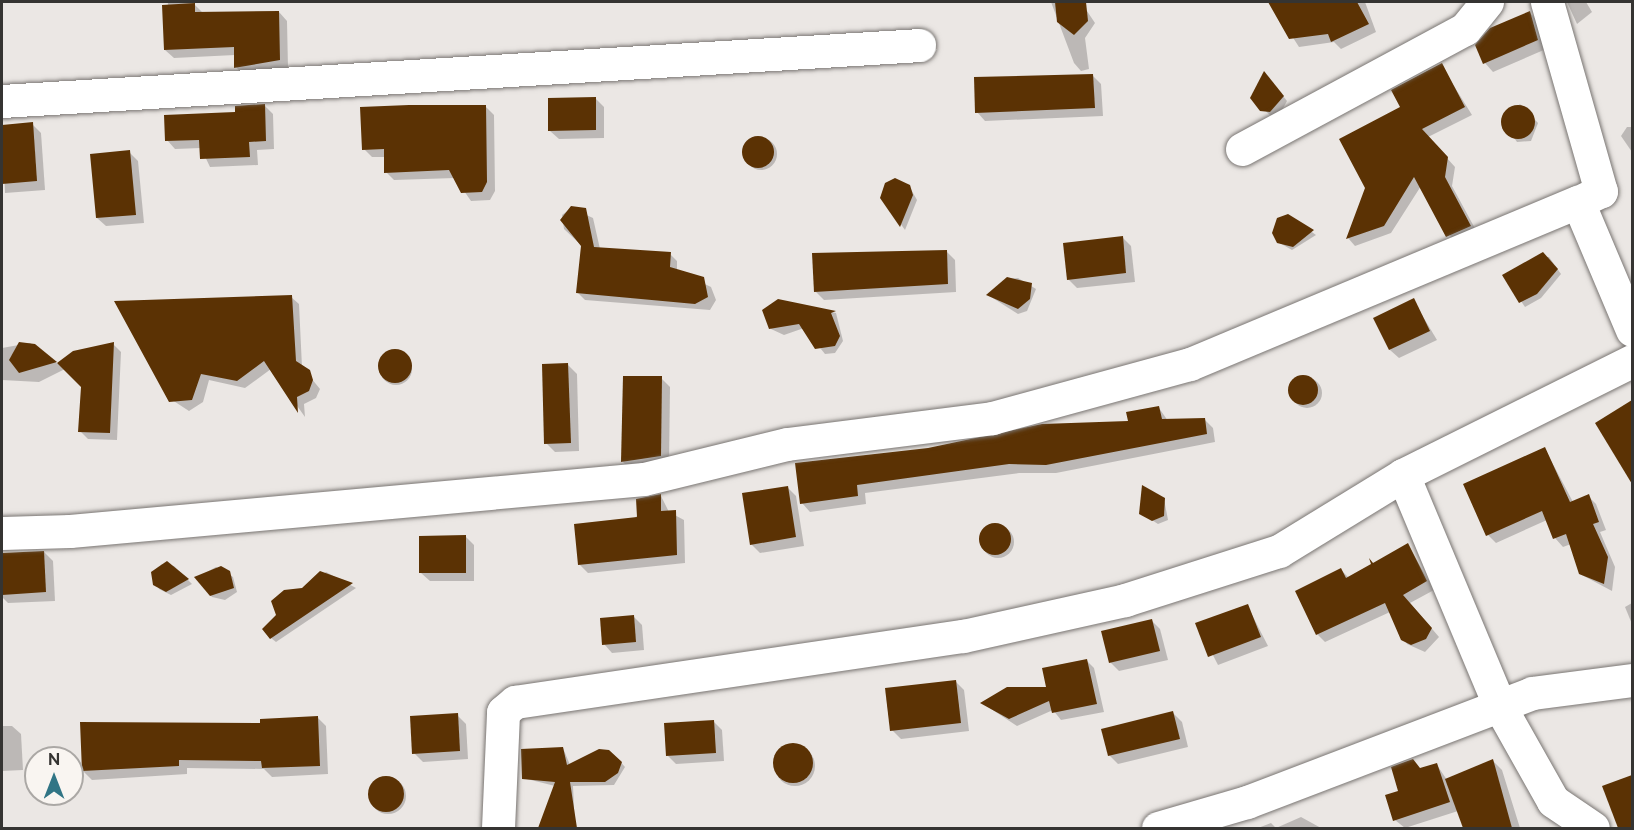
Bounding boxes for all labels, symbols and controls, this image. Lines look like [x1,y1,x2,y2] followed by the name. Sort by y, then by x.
[24,746,84,806] north arrow
[48,750,60,769] text: N

